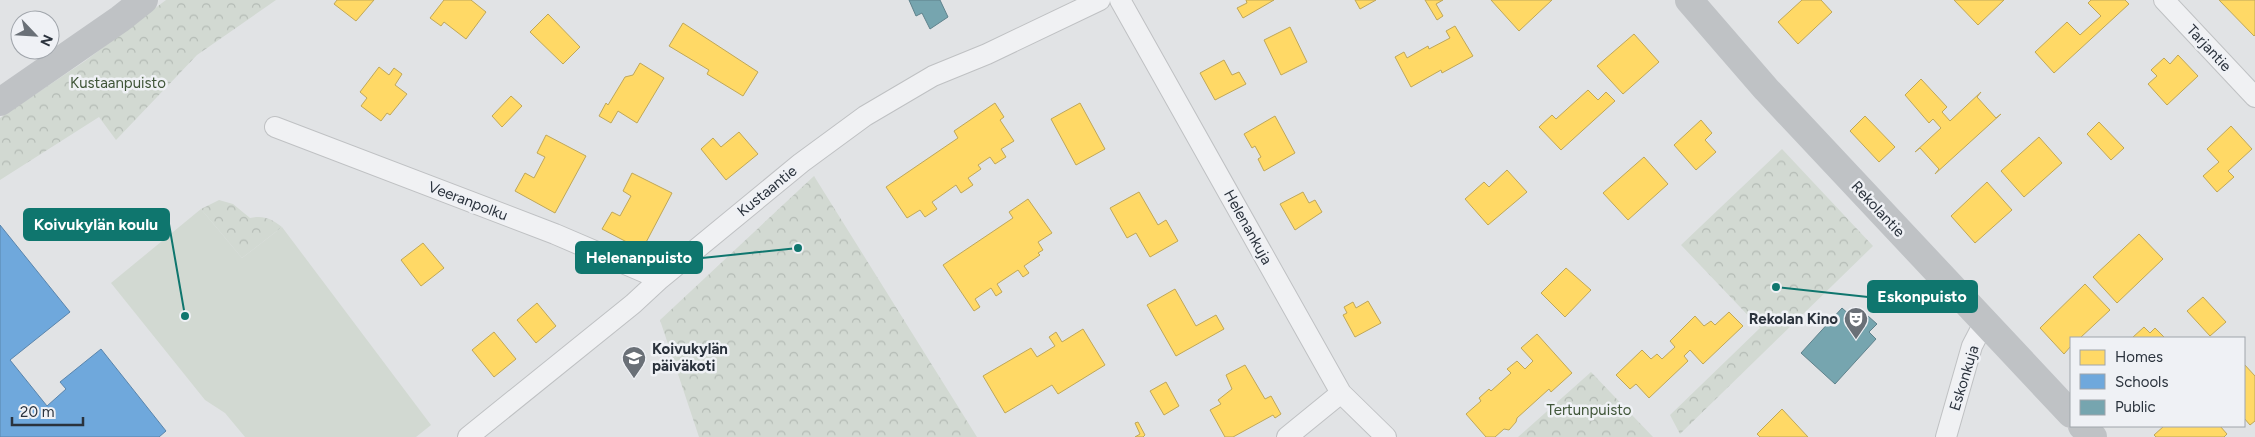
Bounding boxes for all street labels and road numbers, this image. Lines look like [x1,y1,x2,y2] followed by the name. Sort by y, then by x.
[2183,21,2235,75] street label: Tarjantie
[734,162,800,220] street label: Kustaantie
[1848,177,1908,241] street label: Rekolantie
[426,178,510,224] street label: Veeranpolku
[1220,186,1276,268] street label: Helenankuja
[1946,343,1982,413] street label: Eskonkuja

